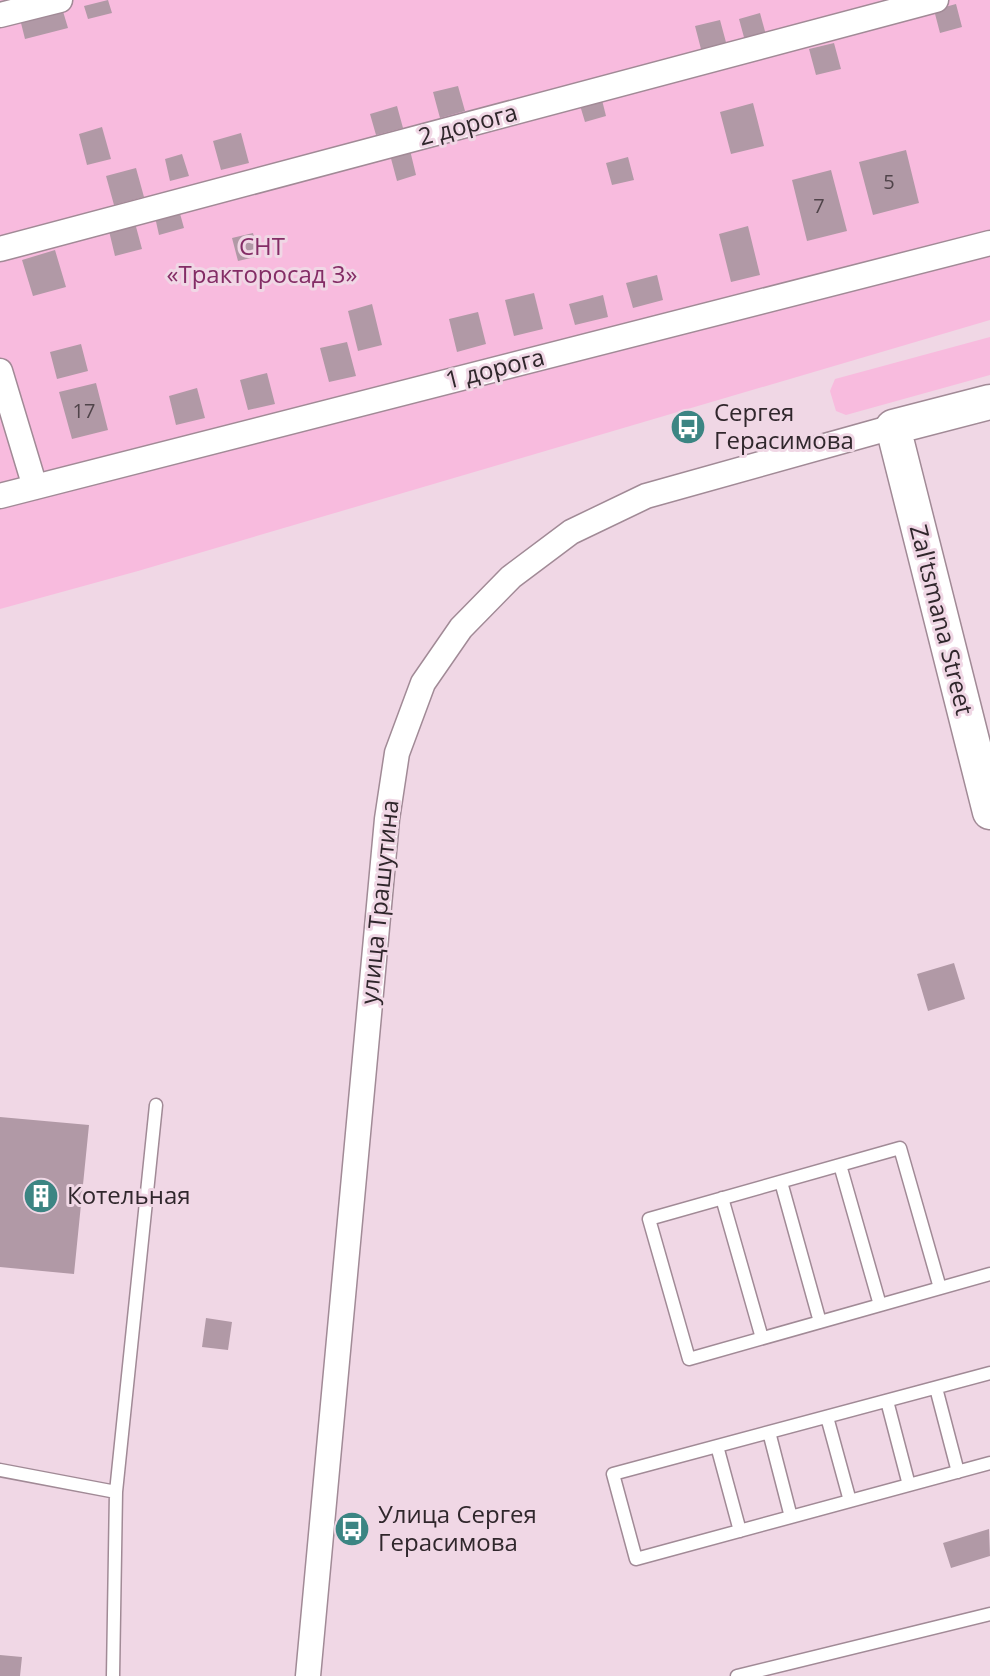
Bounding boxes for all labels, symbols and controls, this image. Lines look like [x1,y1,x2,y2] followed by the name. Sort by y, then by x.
[415,95,521,153] street label: 2 дорога
[883,168,895,195] house number: 5
[813,192,825,219] house number: 7
[167,229,357,290] park label: СНТ «Тракторосад 3»
[442,339,548,396] street label: 1 дорога
[714,395,854,456] place label: Сергея Герасимова
[73,397,95,424] house number: 17
[669,408,707,446] bus stop icon: Сергея Герасимова
[903,521,982,718] street label: Zal'tsmana Street
[351,798,406,1006] street label: улица Трашутина
[22,1177,60,1215] building icon: Котельная
[67,1178,191,1211] place label: Котельная
[378,1497,537,1558] place label: Улица Сергея Герасимова
[333,1510,371,1548] bus stop icon: Улица Сергея Герасимова

